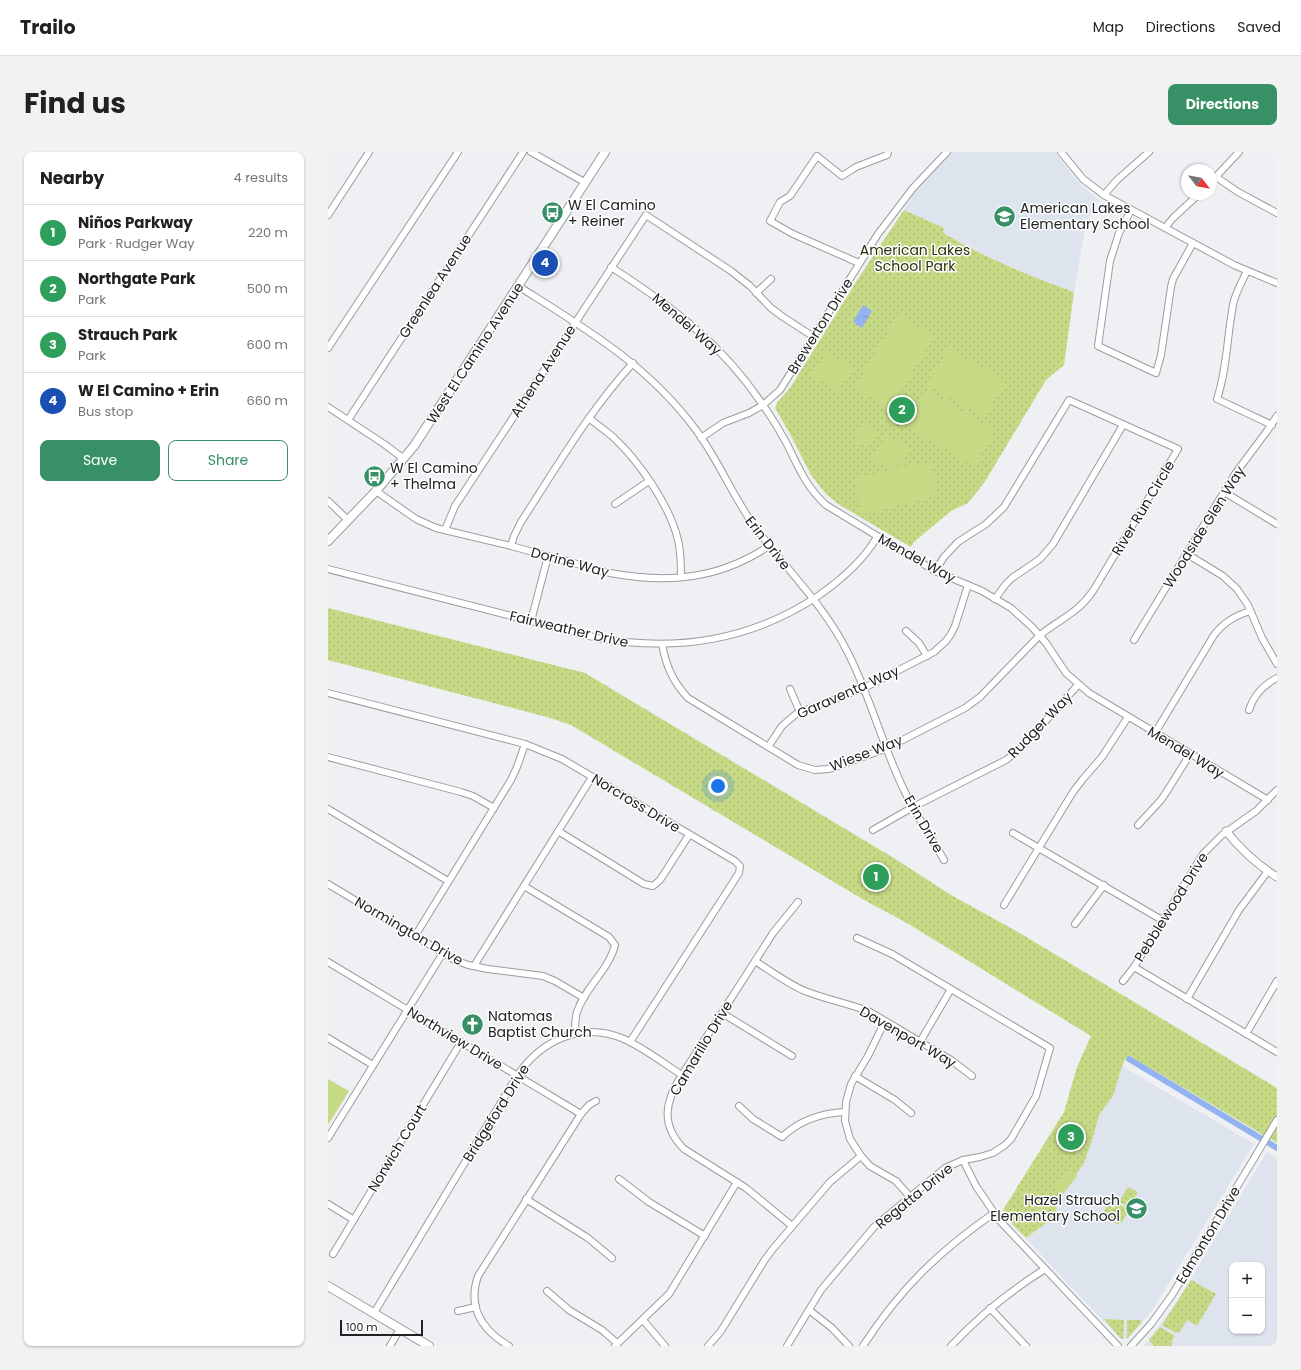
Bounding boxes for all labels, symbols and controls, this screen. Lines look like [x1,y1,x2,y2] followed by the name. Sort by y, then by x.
[20,14,76,41] text: Trailo
[1093,17,1124,37] text: Map
[1146,17,1215,37] text: Directions
[1237,17,1281,37] text: Saved
[24,84,126,123] text: Find us
[1168,84,1277,125] button: Directions
[1181,164,1217,200] north arrow
[40,166,104,190] text: Nearby
[234,168,288,187] text: 4 results
[568,195,656,231] place label: W El Camino + Reiner
[1020,198,1150,234] place label: American Lakes Elementary School
[540,200,566,226] bus stop icon: W El Camino + Reiner
[991,203,1017,229] school or university icon: American Lakes Elementary School
[78,212,193,233] text: Niños Parkway
[51,223,55,242] text: 1
[248,223,288,242] text: 220 m
[394,230,476,342] street label: Greenlea Avenue
[78,234,195,253] text: Park · Rudger Way
[860,240,970,276] park label: American Lakes School Park
[532,248,558,278] pin: 4
[78,268,196,289] text: Northgate Park
[782,274,858,378] street label: Brewerton Drive
[422,278,529,428] street label: West El Camino Avenue
[49,279,57,298] text: 2
[247,279,288,298] text: 500 m
[648,288,726,360] street label: Mendel Way
[78,290,106,309] text: Park
[506,320,581,421] street label: Athena Avenue
[78,324,178,345] text: Strauch Park
[49,335,57,354] text: 3
[247,335,288,354] text: 600 m
[78,346,106,365] text: Park
[78,380,219,401] text: W El Camino + Erin
[49,391,57,410] text: 4
[246,391,288,410] text: 660 m
[889,395,915,425] pin: 2
[78,402,133,421] text: Bus stop
[40,440,160,481] button: Save
[168,440,288,481] button: Share
[1107,456,1179,559] street label: River Run Circle
[390,458,478,494] place label: W El Camino + Thelma
[1158,462,1250,592] street label: Woodside Glen Way
[362,463,388,489] bus stop icon: W El Camino + Thelma
[741,512,796,574] street label: Erin Drive
[875,528,960,588] street label: Mendel Way
[529,542,611,582] street label: Dorine Way
[508,606,631,652] street label: Fairweather Drive
[794,660,902,723] street label: Garaventa Way
[1003,687,1077,763] street label: Rudger Way
[1144,721,1228,783] street label: Mendel Way
[827,730,905,776] street label: Wiese Way
[588,769,684,838] street label: Norcross Drive
[708,776,728,796] your location
[899,791,949,857] street label: Erin Drive
[1129,848,1213,966] street label: Pebblewood Drive
[863,862,889,892] pin: 1
[351,892,467,970] street label: Normington Drive
[665,997,737,1099] street label: Camarillo Drive
[856,1001,960,1073] street label: Davenport Way
[403,1002,507,1075] street label: Northview Drive
[488,1006,592,1042] place label: Natomas Baptist Church
[460,1011,486,1037] church icon: Natomas Baptist Church
[458,1060,534,1166] street label: Bridgeford Drive
[363,1100,431,1196] street label: Norwich Court
[1058,1122,1084,1152] pin: 3
[871,1158,957,1234] street label: Regatta Drive
[1171,1182,1245,1288] street label: Edmonton Drive
[990,1190,1120,1226] place label: Hazel Strauch Elementary School
[1123,1195,1149,1221] school or university icon: Hazel Strauch Elementary School
[1229,1262,1265,1334] map controls
[1229,1262,1265,1298] button: +
[1229,1298,1265,1334] button: −
[340,1318,423,1337] scale bar
[346,1319,378,1335] text: 100 m

